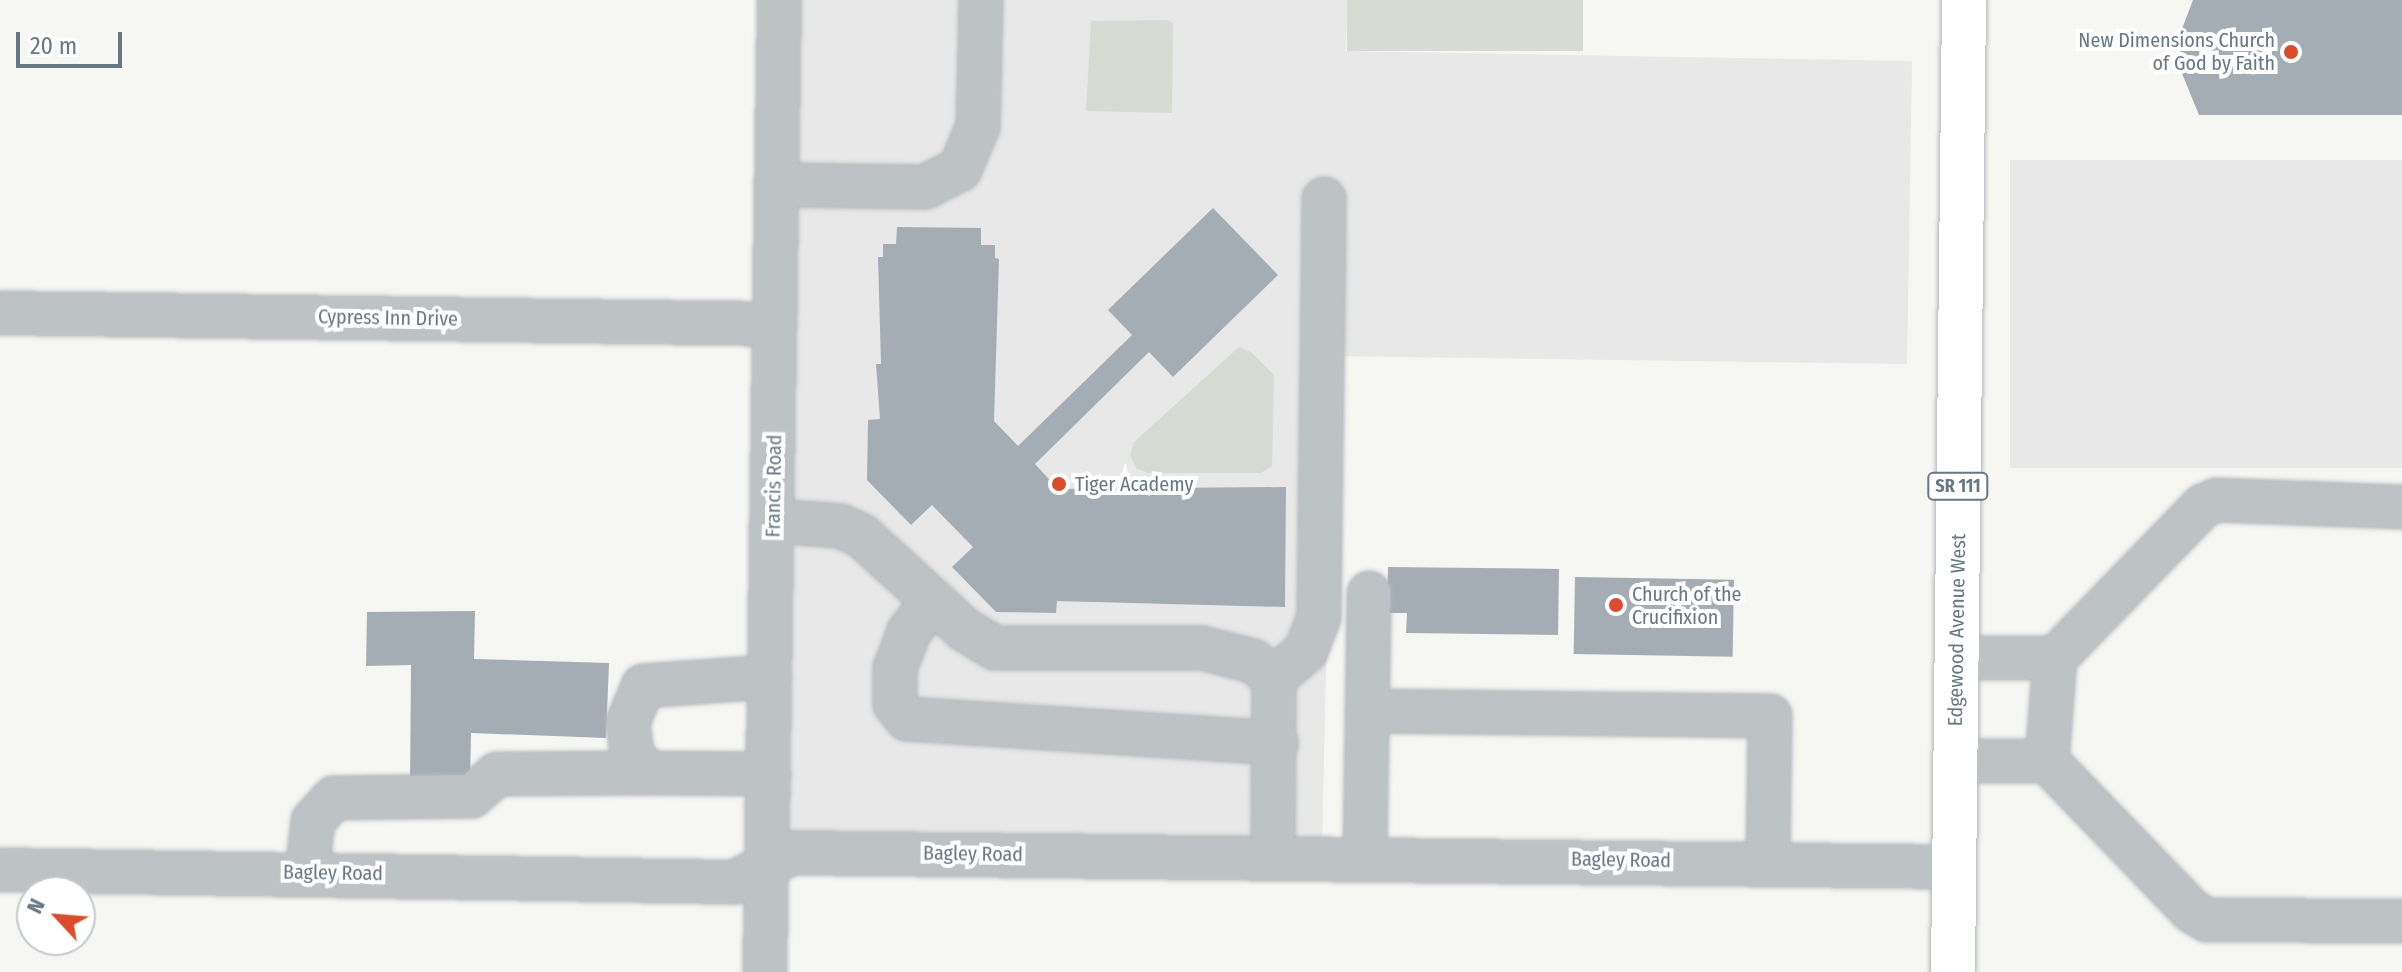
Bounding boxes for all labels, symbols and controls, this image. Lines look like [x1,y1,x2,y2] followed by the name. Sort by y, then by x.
[20,16,126,66] scale bar
[2078,28,2275,75] place label: New Dimensions Church of God by Faith
[30,32,77,60] text: 20 m
[2282,43,2300,61] marker: New Dimensions Church of God by Faith
[318,305,458,331] street label: Cypress Inn Drive
[761,434,787,538] street label: Francis Road
[1075,472,1193,496] place label: Tiger Academy
[1926,472,1990,500] road number: SR 111
[1050,475,1068,493] marker: Tiger Academy
[1943,533,1971,727] street label: Edgewood Avenue West
[1632,582,1741,629] place label: Church of the Crucifixion
[1607,596,1625,614] marker: Church of the Crucifixion
[923,841,1023,867] street label: Bagley Road
[1571,847,1671,873] street label: Bagley Road
[283,860,383,886] street label: Bagley Road
[16,876,96,956] north arrow
[21,894,51,918] text: N

